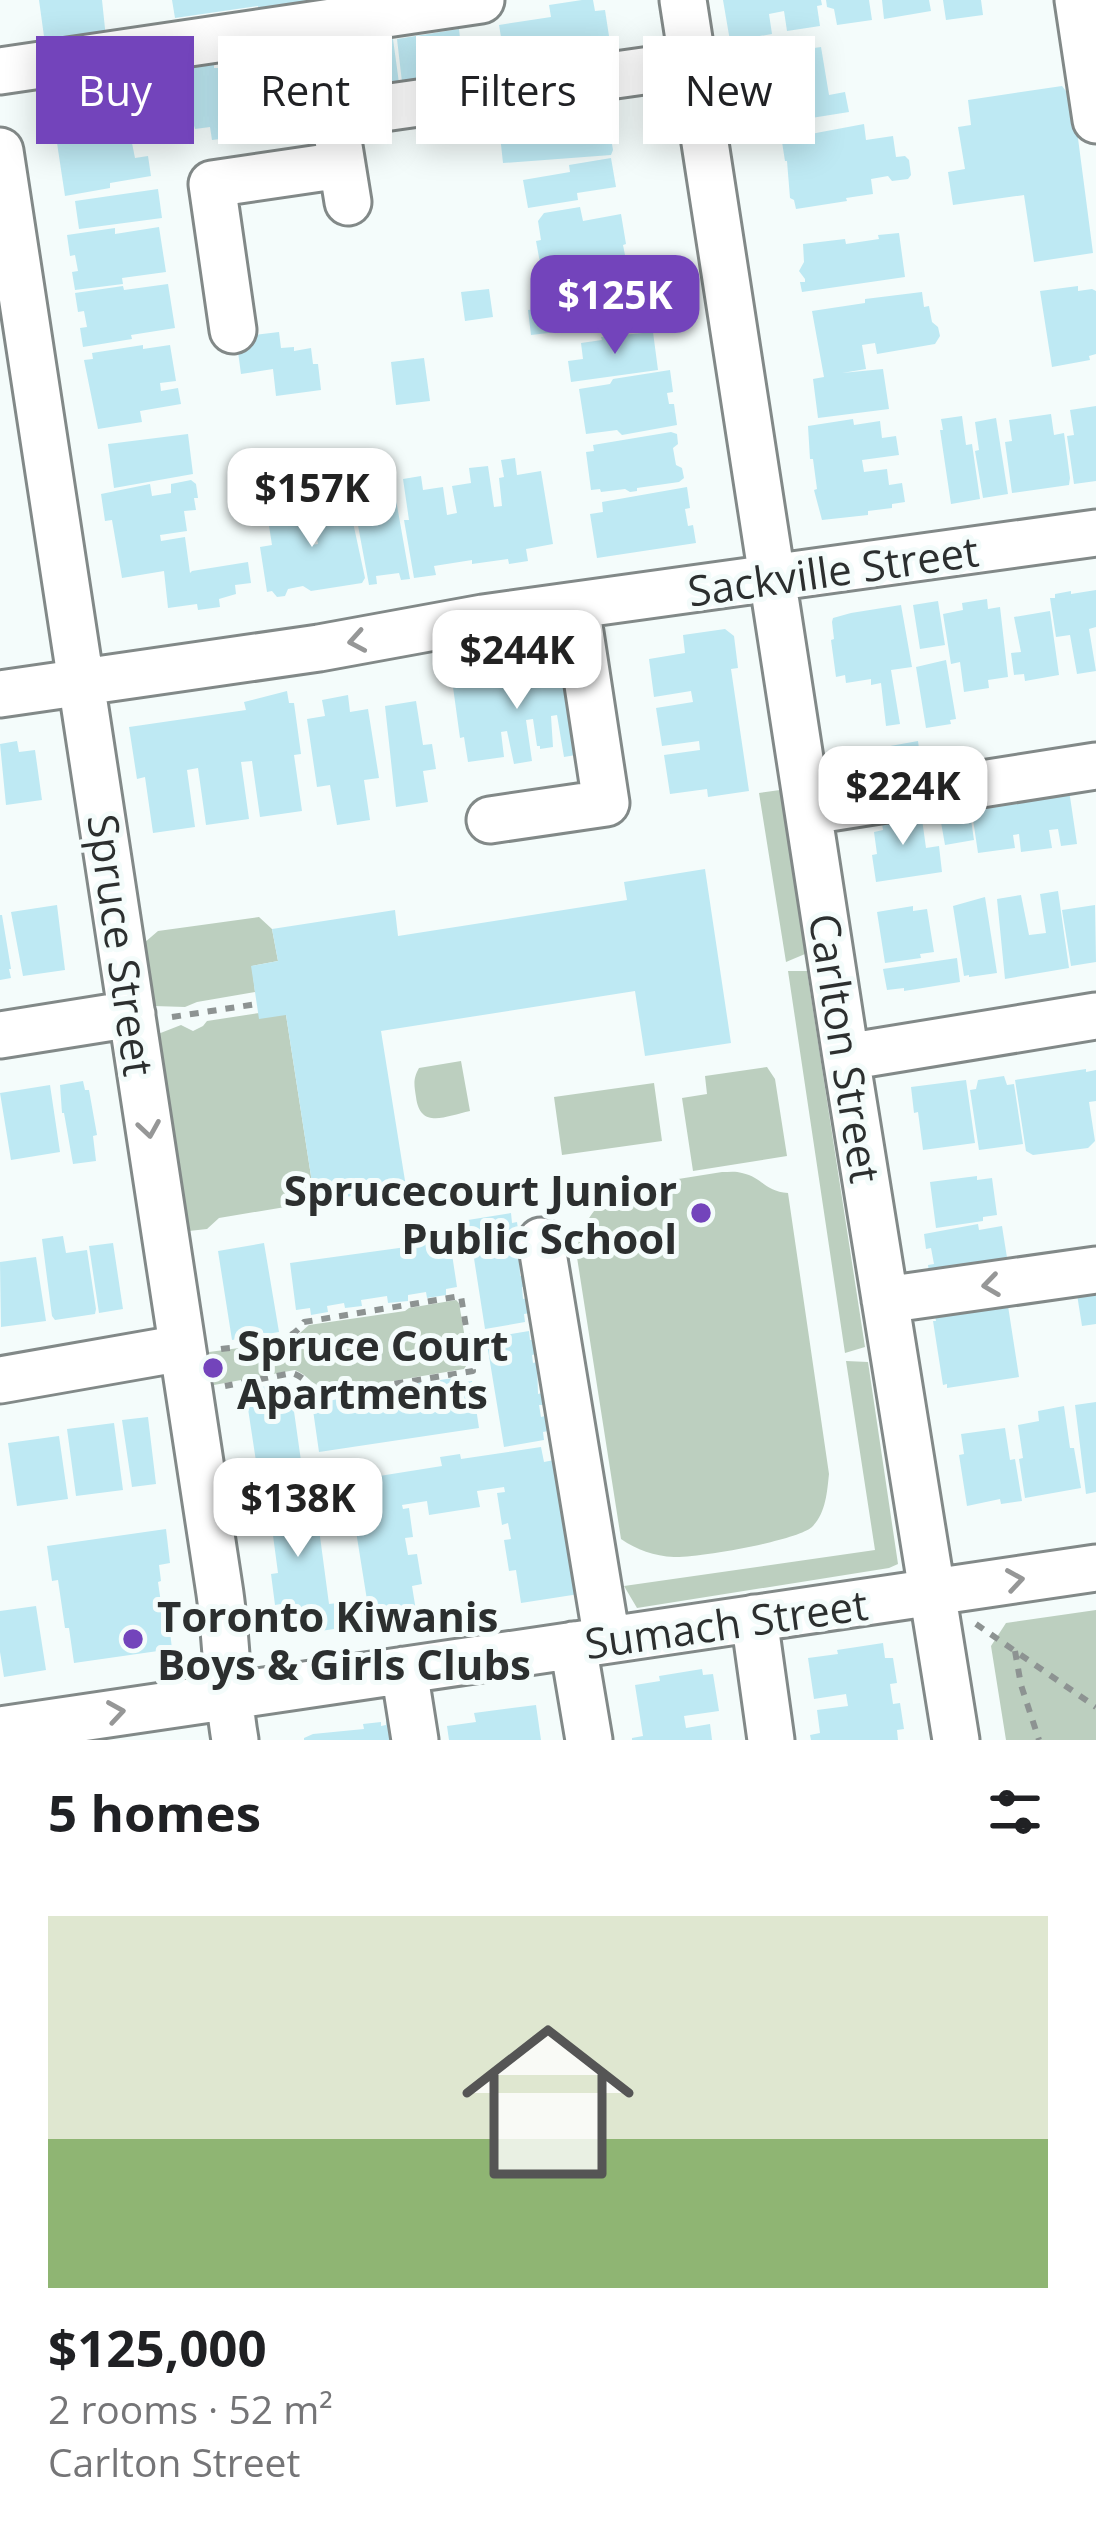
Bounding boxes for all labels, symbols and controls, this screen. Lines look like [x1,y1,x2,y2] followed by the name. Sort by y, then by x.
[36,36,194,144] chip: Buy
[218,36,392,144] chip: Rent
[416,36,619,144] chip: Filters
[643,36,815,144] chip: New
[531,255,699,357] pin: $125K
[557,267,673,320] text: $125K
[228,448,396,550] pin: $157K
[254,460,370,513] text: $157K
[684,521,982,619] street label: Sackville Street
[433,610,601,712] pin: $244K
[459,622,575,675] text: $244K
[347,628,367,653] one-way arrow
[819,746,987,848] pin: $224K
[845,758,961,811] text: $224K
[75,811,169,1079] street label: Spruce Street
[797,909,895,1187] street label: Carlton Street
[135,1119,161,1139] one-way arrow
[284,1161,677,1266] place label: Sprucecourt Junior Public School
[688,1200,714,1226] marker: Sprucecourt Junior Public School
[981,1271,1000,1297] one-way arrow
[237,1316,508,1421] place label: Spruce Court Apartments
[200,1355,226,1381] marker: Spruce Court Apartments
[214,1458,382,1560] pin: $138K
[240,1470,356,1523] text: $138K
[1005,1568,1025,1594] one-way arrow
[581,1575,871,1671] street label: Sumach Street
[157,1587,531,1692] place label: Toronto Kiwanis Boys & Girls Clubs
[120,1626,146,1652] marker: Toronto Kiwanis Boys & Girls Clubs
[106,1700,125,1726] one-way arrow
[48,1777,261,1847] text: 5 homes
[982,1779,1048,1845] icon: filters
[440,1994,656,2210] icon: home
[48,2312,267,2382] text: $125,000
[48,2382,333,2435] text: 2 rooms · 52 m²
[48,2435,300,2488] text: Carlton Street

